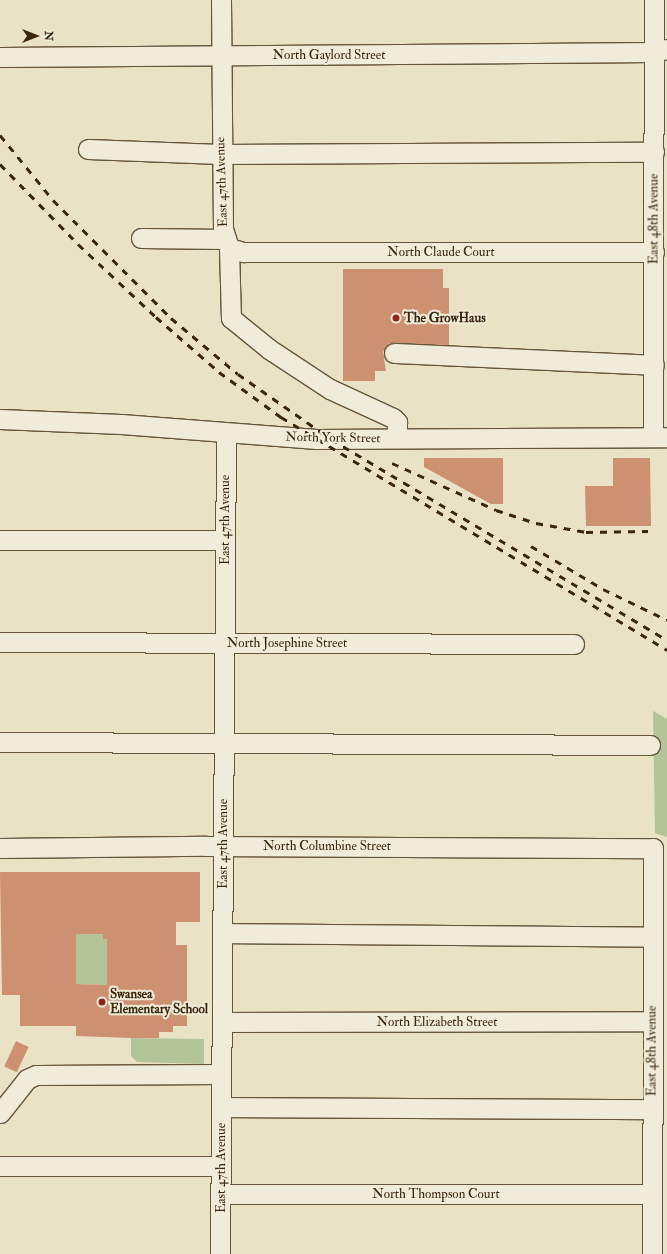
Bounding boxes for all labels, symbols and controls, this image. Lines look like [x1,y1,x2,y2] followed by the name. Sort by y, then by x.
[16,16,56,56] north arrow
[42,31,55,41] text: N
[273,47,385,63] street label: North Gaylord Street
[213,137,231,227] street label: East 47th Avenue
[646,174,662,264] street label: East 48th Avenue
[387,244,495,260] street label: North Claude Court
[404,310,486,326] place label: The GrowHaus
[391,313,401,323] marker: The GrowHaus
[285,429,381,447] street label: North York Street
[217,475,233,565] street label: East 47th Avenue
[227,635,347,651] street label: North Josephine Street
[215,799,231,889] street label: East 47th Avenue
[263,838,391,854] street label: North Columbine Street
[110,987,208,1018] place label: Swansea Elementary School
[97,997,107,1007] marker: Swansea Elementary School
[644,1006,660,1096] street label: East 48th Avenue
[377,1014,497,1030] street label: North Elizabeth Street
[213,1123,229,1213] street label: East 47th Avenue
[372,1186,500,1202] street label: North Thompson Court

